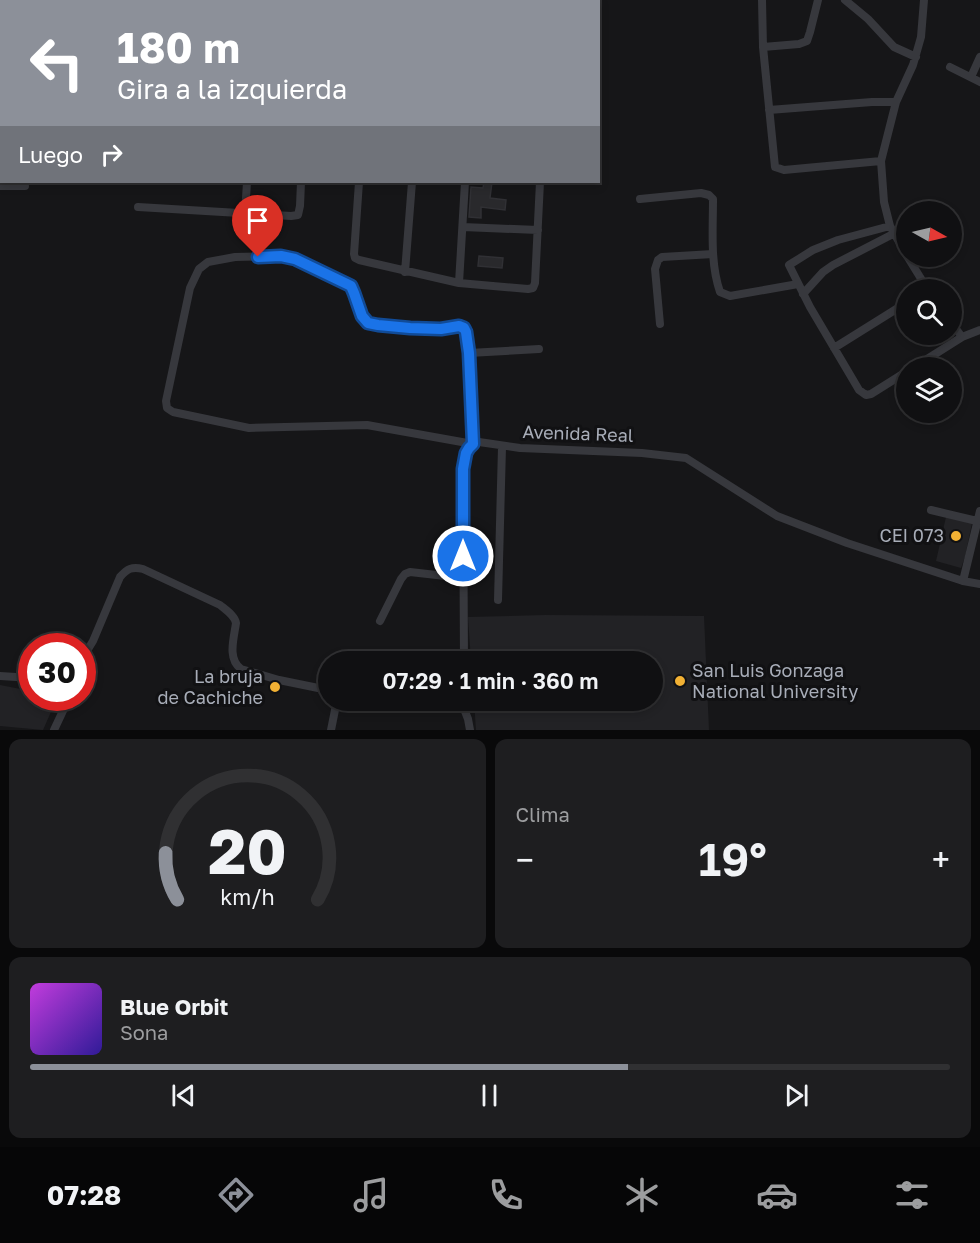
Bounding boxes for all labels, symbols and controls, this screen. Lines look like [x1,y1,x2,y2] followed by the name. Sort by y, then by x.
[117,22,240,72] text: 180 m
[18,24,96,102] icon: left
[117,73,347,105] text: Gira a la izquierda
[95,138,128,171] icon: right
[18,141,83,168] text: Luego
[232,195,283,257] pin
[896,201,962,267] north arrow
[896,201,962,423] map controls
[241,204,274,237] icon: arrive
[896,279,962,345] button: search
[896,357,962,423] button: layers
[522,420,634,446] street label: Avenida Real
[431,524,495,588] position arrow
[879,524,944,546] place label: CEI 073
[949,529,963,543] marker: CEI 073
[18,633,96,711] speed limit sign: 30
[692,659,858,702] place label: San Luis Gonzaga National University
[158,665,263,708] place label: La bruja de Cachiche
[382,667,599,694] text: 07:29 · 1 min · 360 m
[673,674,687,688] marker: San Luis Gonzaga National University
[268,680,282,694] marker: La bruja de Cachiche
[516,802,570,826] text: Clima
[208,813,287,888] text: 20
[699,832,767,886] text: 19°
[516,840,534,879] text: −
[932,840,950,879] text: +
[220,885,275,911] text: km/h
[120,993,228,1020] text: Blue Orbit
[120,1020,168,1044] text: Sona
[167,1079,200,1112] icon: previous
[473,1079,506,1112] icon: pause
[780,1079,813,1112] icon: next
[215,1174,257,1216] icon: directions
[350,1174,392,1216] icon: music
[485,1174,527,1216] icon: phone
[621,1174,663,1216] icon: climate
[756,1174,798,1216] icon: car
[891,1174,933,1216] icon: filters
[47,1179,121,1211] text: 07:28

